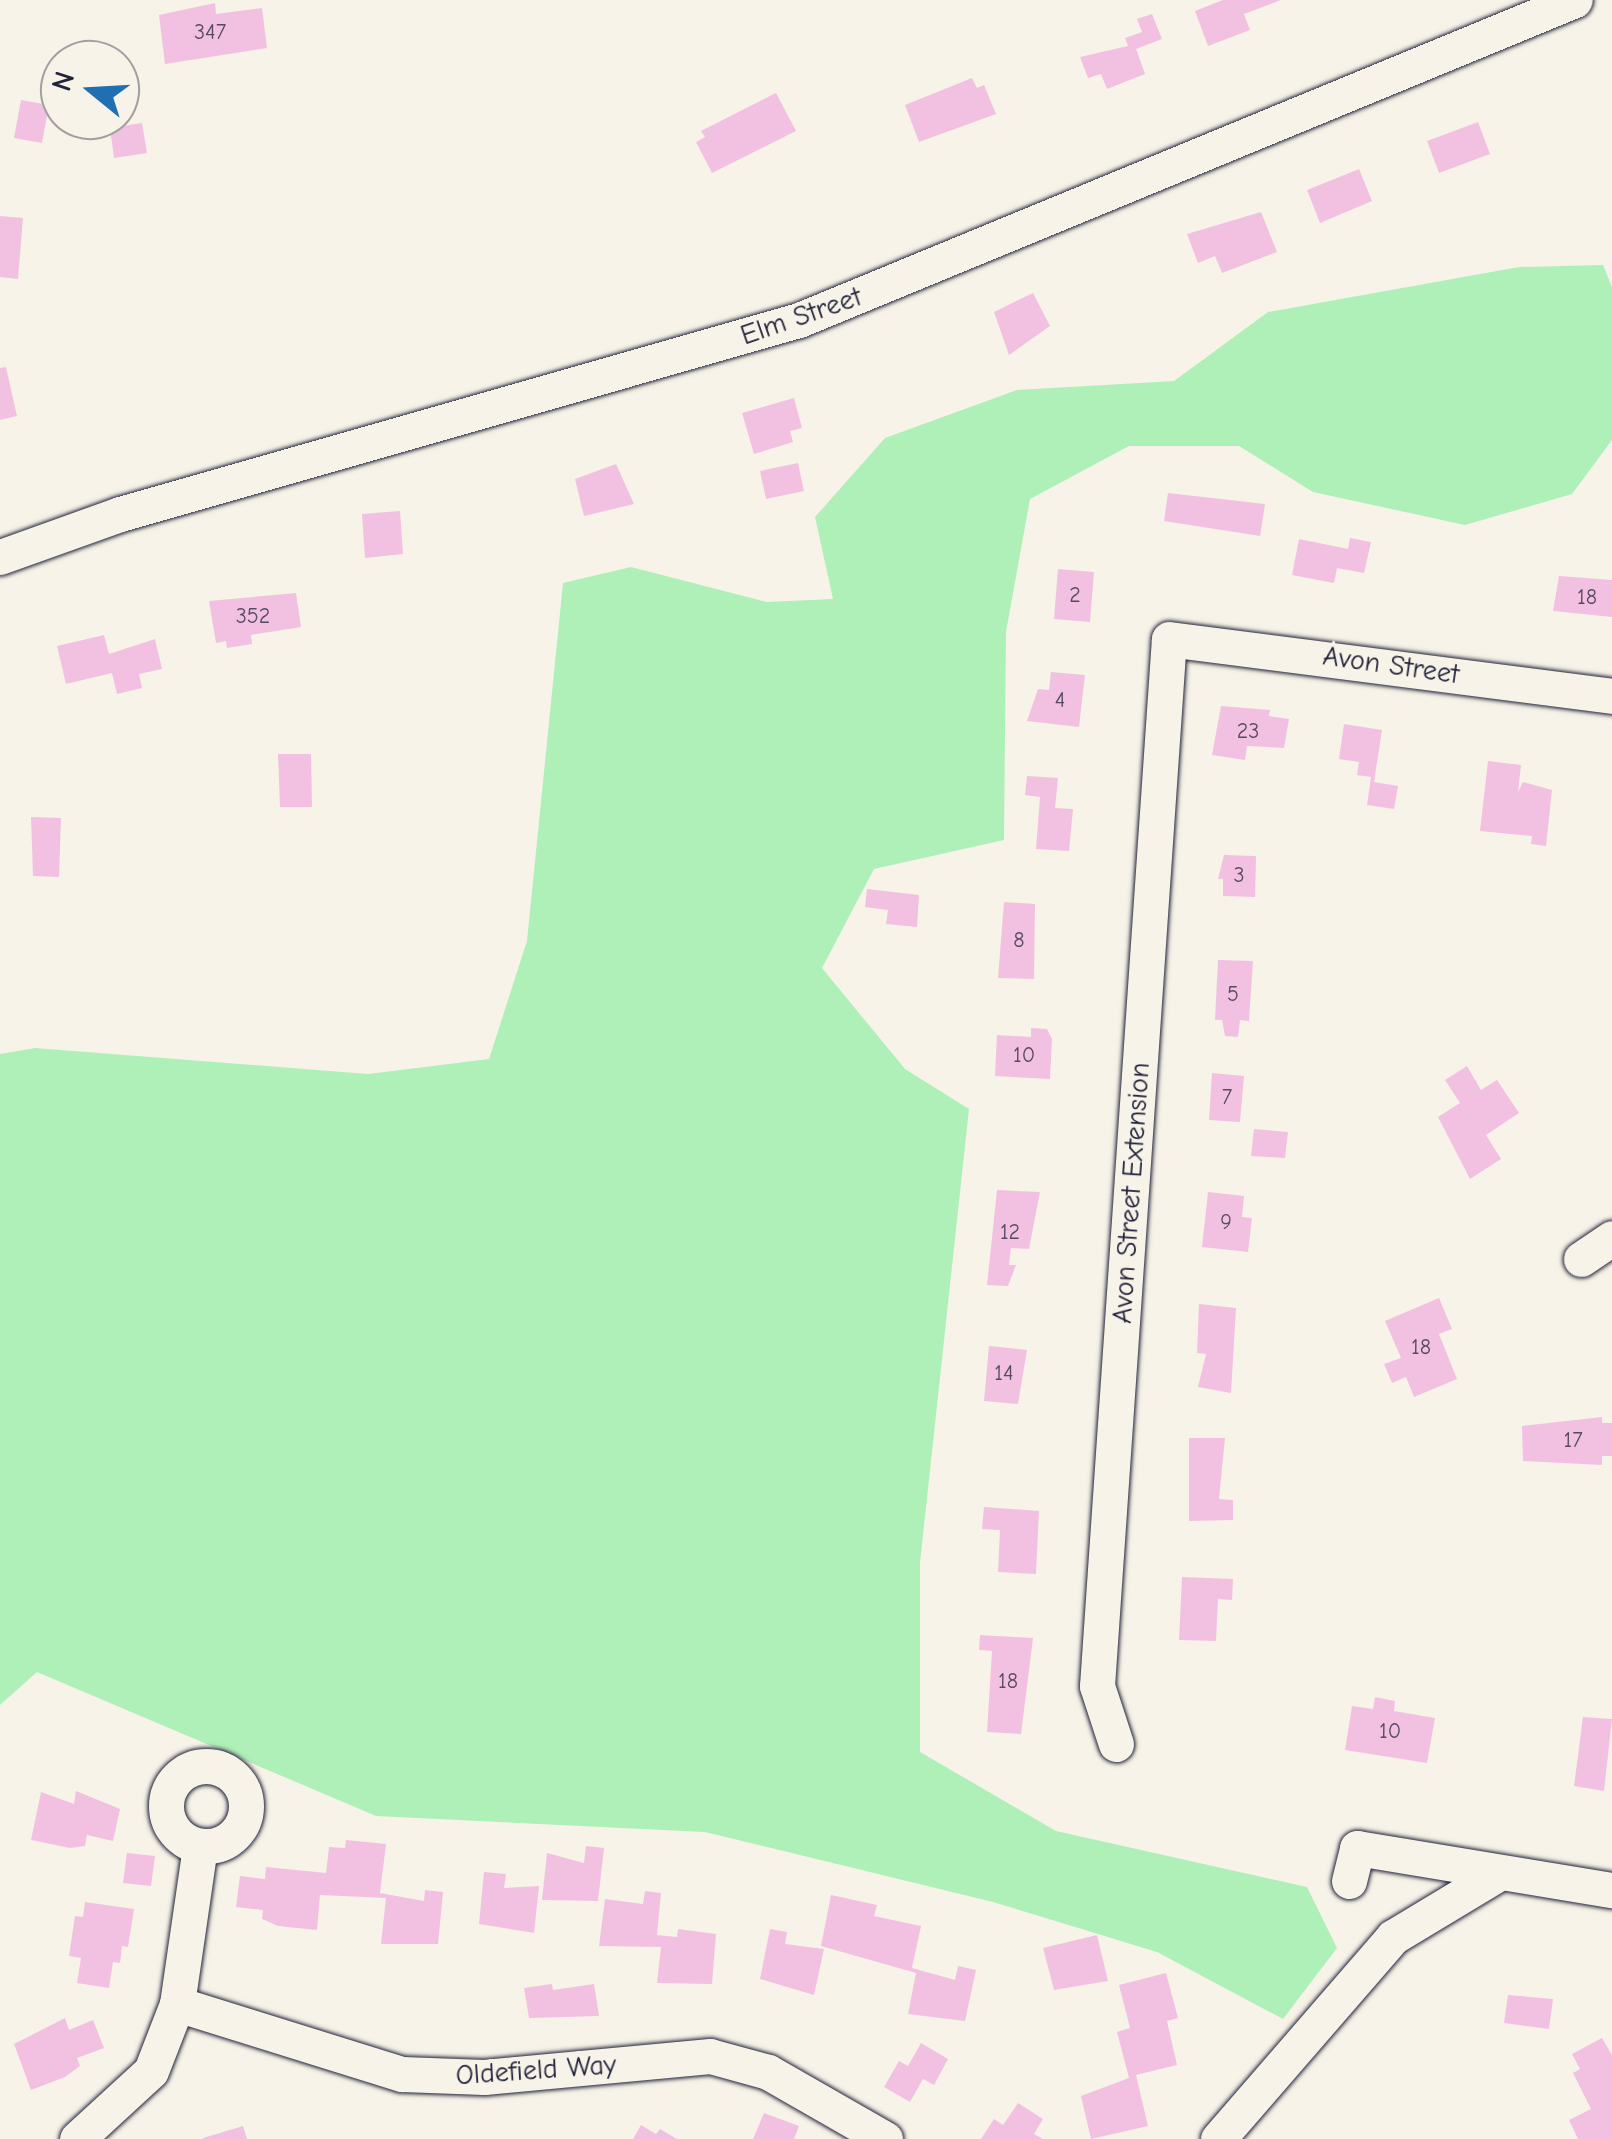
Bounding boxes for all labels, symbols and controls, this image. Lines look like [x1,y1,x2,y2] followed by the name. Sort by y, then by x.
[194,20,226,46] house number: 347
[40,40,140,140] north arrow
[45,68,81,95] text: N
[736,280,866,352] street label: Elm Street
[1069,583,1081,609] house number: 2
[1577,585,1597,611] house number: 18
[236,604,270,630] house number: 352
[1321,639,1461,691] street label: Avon Street
[1055,688,1065,714] house number: 4
[1237,719,1259,745] house number: 23
[1233,863,1245,889] house number: 3
[1013,928,1025,954] house number: 8
[1227,982,1239,1008] house number: 5
[1013,1043,1035,1069] house number: 10
[1105,1061,1157,1325] street label: Avon Street Extension
[1222,1085,1232,1111] house number: 7
[1220,1210,1232,1236] house number: 9
[1000,1220,1020,1246] house number: 12
[1411,1335,1431,1361] house number: 18
[994,1361,1014,1387] house number: 14
[1563,1428,1583,1454] house number: 17
[998,1669,1018,1695] house number: 18
[1379,1719,1401,1745] house number: 10
[455,2048,617,2092] street label: Oldefield Way

